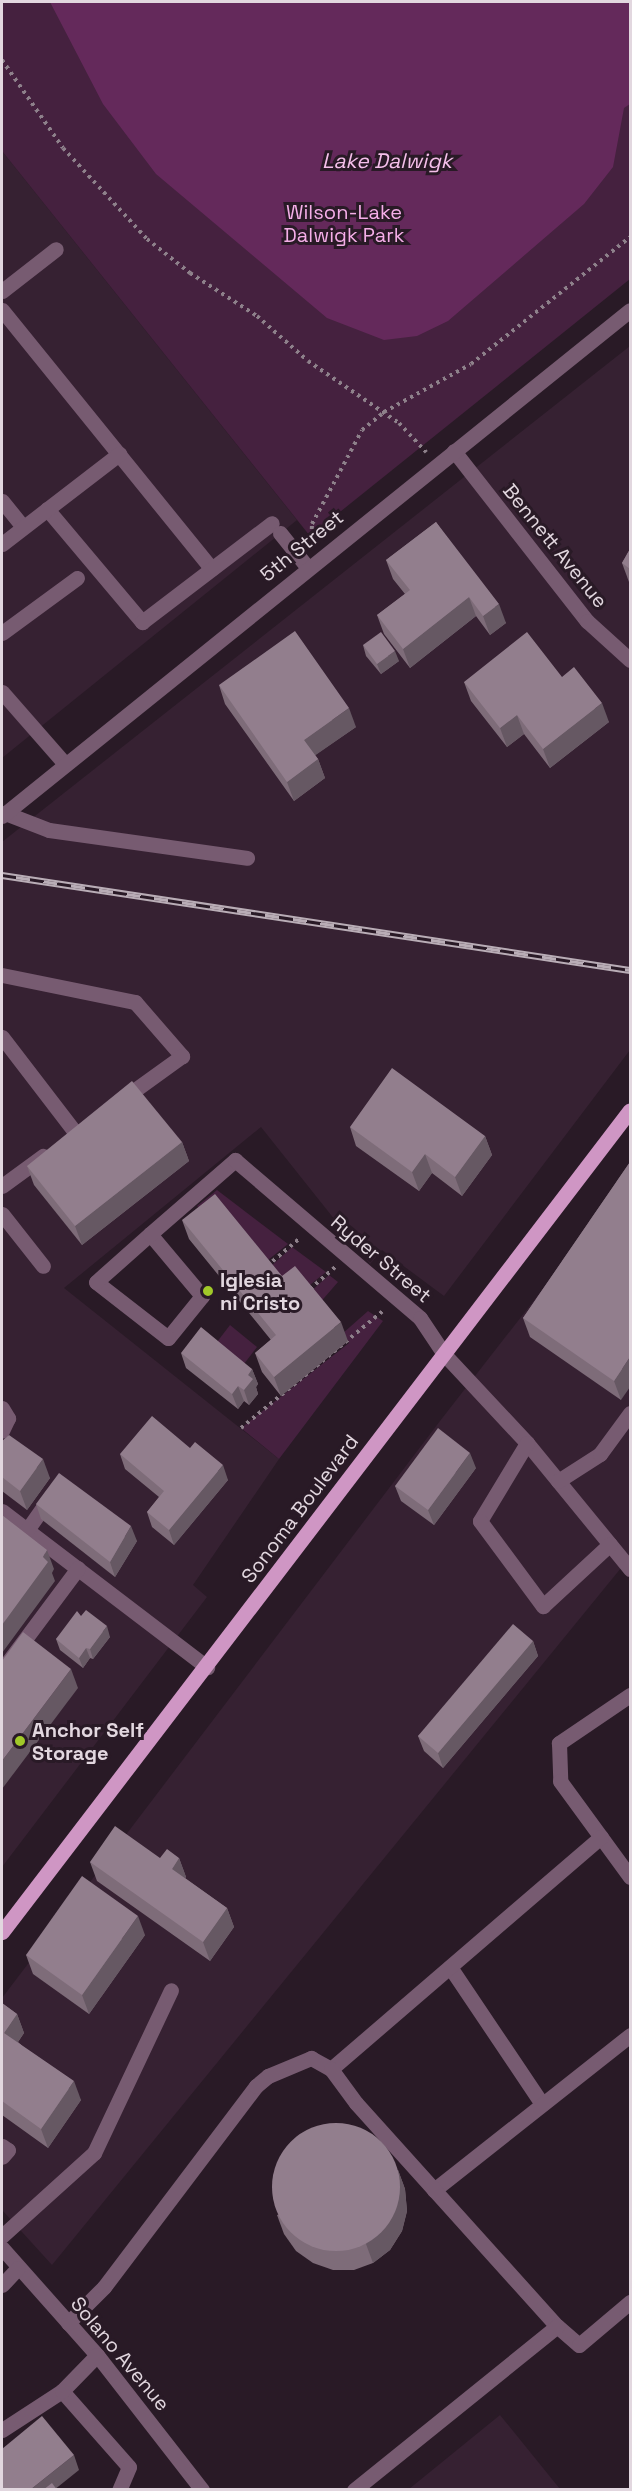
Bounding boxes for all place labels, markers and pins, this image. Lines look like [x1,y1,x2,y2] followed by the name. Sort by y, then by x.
[220,1268,300,1315] place label: Iglesia ni Cristo
[201,1284,215,1298] marker: Iglesia ni Cristo
[32,1718,144,1765] place label: Anchor Self Storage
[13,1734,27,1748] marker: Anchor Self Storage

